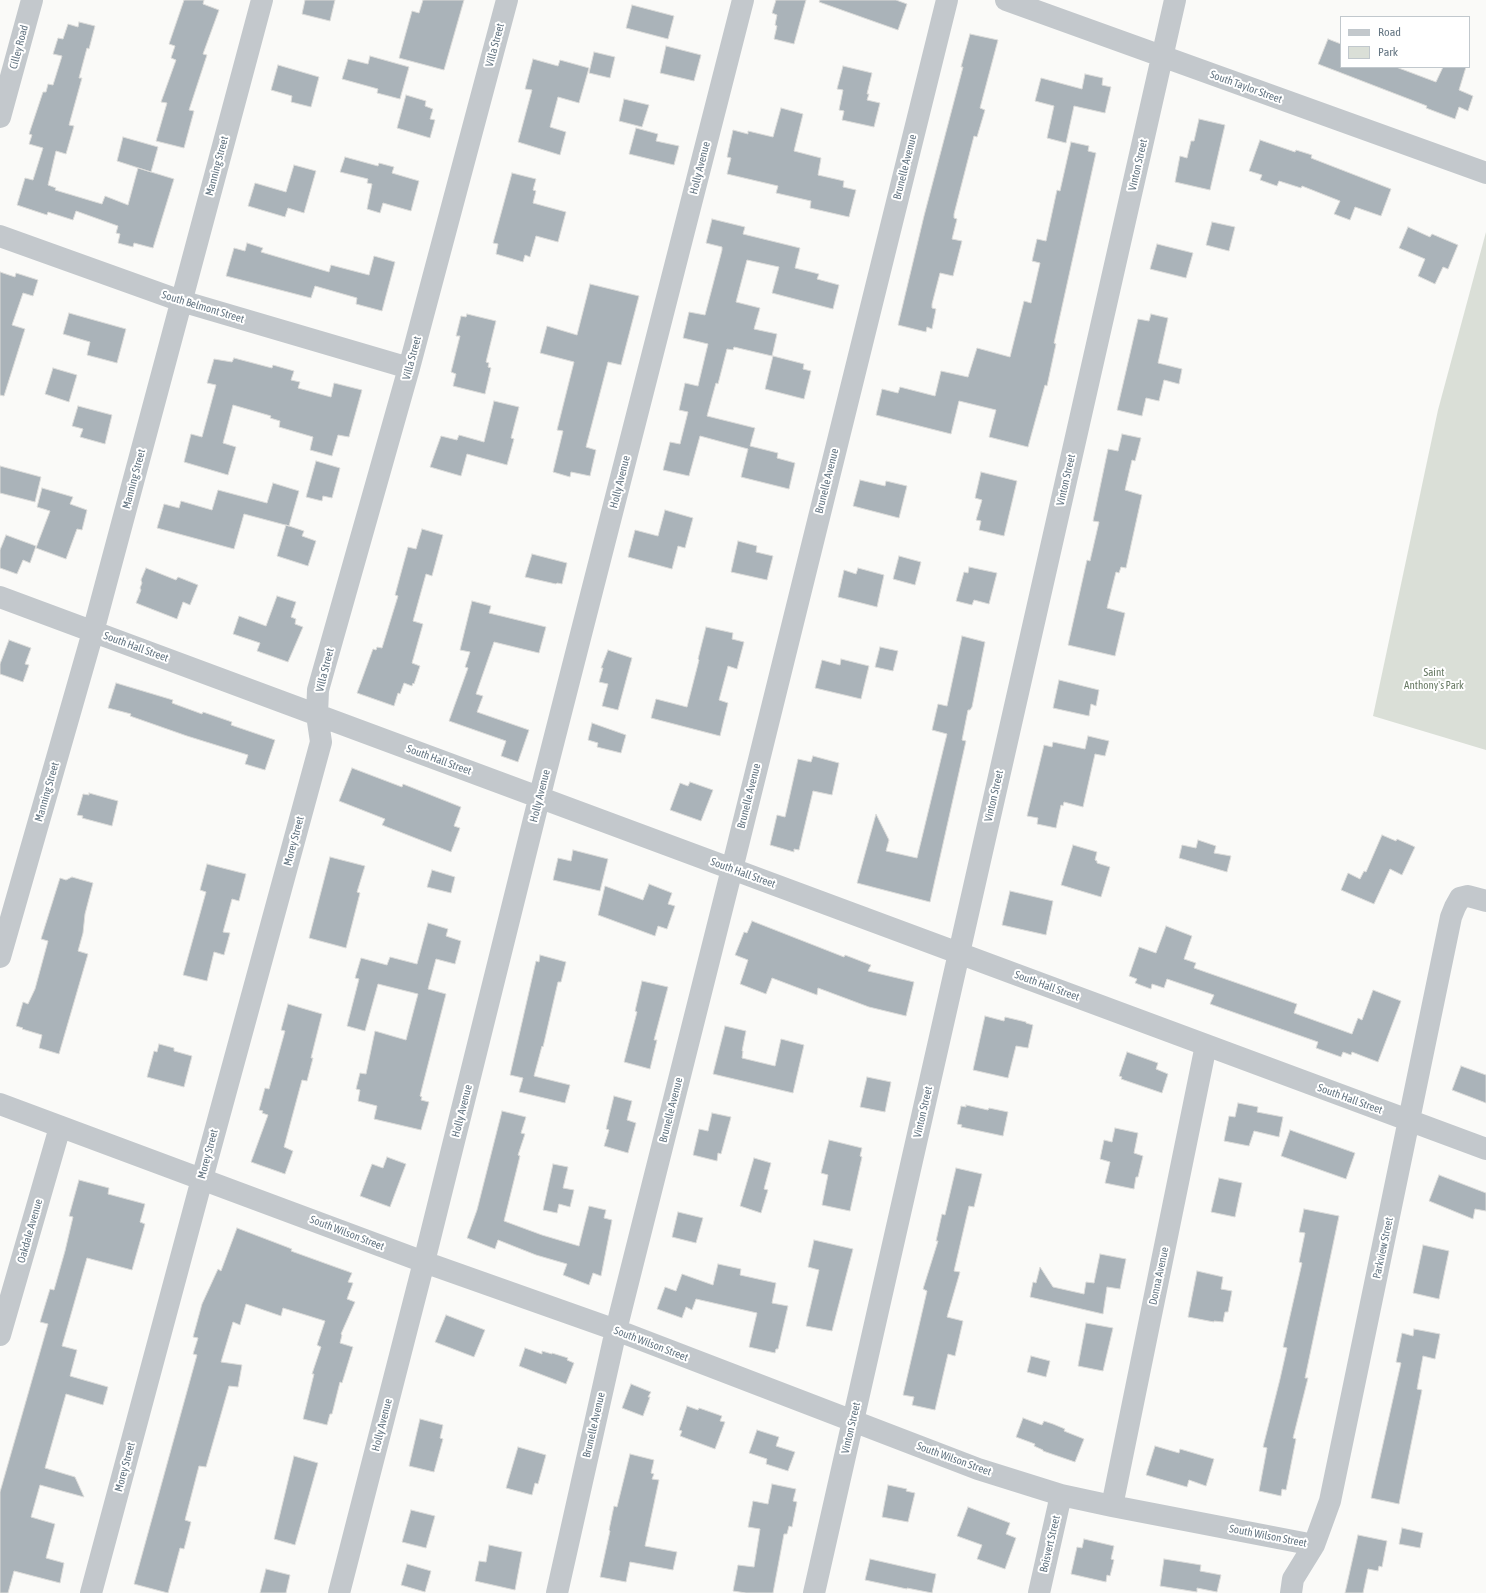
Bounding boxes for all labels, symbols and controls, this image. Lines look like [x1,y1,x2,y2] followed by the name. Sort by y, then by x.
[1340,16,1470,68] legend
[483,22,507,68] street label: Villa Street
[7,23,31,71] street label: Cilley Road
[1378,25,1401,39] text: Road
[1378,45,1398,59] text: Park
[1208,68,1284,106] street label: South Taylor Street
[891,133,919,201] street label: Brunelle Avenue
[203,135,231,197] street label: Manning Street
[1126,138,1150,192] street label: Vinton Street
[687,140,713,196] street label: Holly Avenue
[160,288,246,326] street label: South Belmont Street
[400,335,424,381] street label: Villa Street
[813,447,841,515] street label: Brunelle Avenue
[120,448,148,510] street label: Manning Street
[1054,453,1078,507] street label: Vinton Street
[607,454,633,510] street label: Holly Avenue
[102,629,170,665] street label: South Hall Street
[313,647,337,693] street label: Villa Street
[1404,666,1464,692] park label: Saint Anthony's Park
[405,742,473,778] street label: South Hall Street
[32,761,62,823] street label: Manning Street
[735,762,763,830] street label: Brunelle Avenue
[527,768,553,824] street label: Holly Avenue
[982,769,1006,823] street label: Vinton Street
[281,815,307,867] street label: Morey Street
[709,855,777,891] street label: South Hall Street
[1013,968,1081,1004] street label: South Hall Street
[657,1076,685,1144] street label: Brunelle Avenue
[1316,1081,1384,1117] street label: South Hall Street
[449,1083,475,1139] street label: Holly Avenue
[911,1085,935,1139] street label: Vinton Street
[195,1128,221,1180] street label: Morey Street
[15,1197,45,1265] street label: Oakdale Avenue
[308,1213,386,1253] street label: South Wilson Street
[1370,1216,1396,1280] street label: Parkview Street
[1146,1246,1172,1306] street label: Donna Avenue
[612,1324,690,1364] street label: South Wilson Street
[580,1391,608,1459] street label: Brunelle Avenue
[369,1397,395,1453] street label: Holly Avenue
[839,1401,863,1455] street label: Vinton Street
[915,1439,993,1479] street label: South Wilson Street
[112,1441,138,1493] street label: Morey Street
[1037,1514,1063,1574] street label: Boisvert Street
[1228,1522,1308,1550] street label: South Wilson Street

